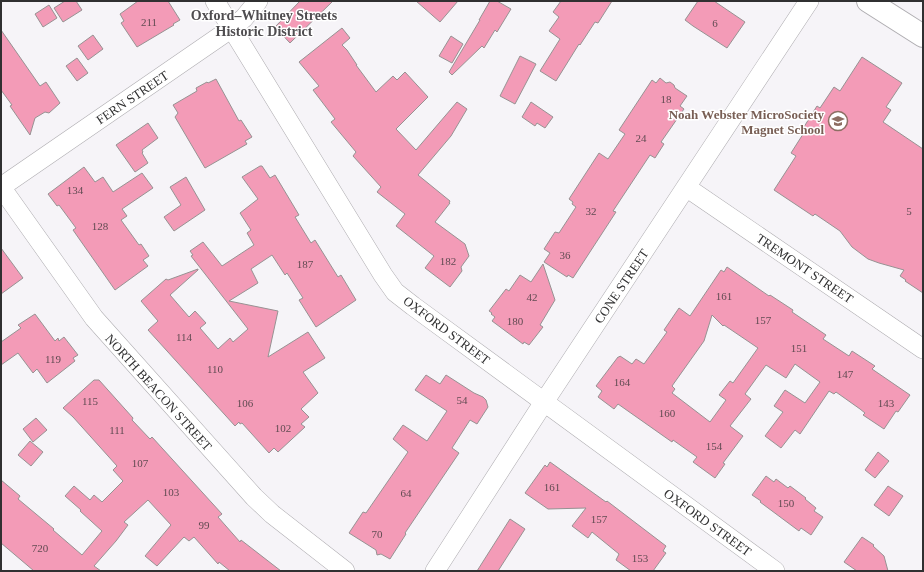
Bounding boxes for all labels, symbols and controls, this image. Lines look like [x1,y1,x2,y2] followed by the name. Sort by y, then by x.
[191,8,338,39] district label: Oxford–Whitney Streets Historic District
[141,16,157,28] house number: 211
[712,17,718,29] house number: 6
[93,68,171,127] street label: FERN STREET
[661,93,672,105] house number: 18
[669,107,824,137] place label: Noah Webster MicroSociety Magnet School
[827,110,849,132] school or university icon: Noah Webster MicroSociety Magnet School
[636,132,647,144] house number: 24
[67,184,84,196] house number: 134
[586,205,597,217] house number: 32
[906,205,912,217] house number: 5
[92,220,109,232] house number: 128
[753,230,856,306] street label: TREMONT STREET
[591,246,652,326] street label: CONE STREET
[560,249,571,261] house number: 36
[440,255,456,267] house number: 182
[297,258,314,270] house number: 187
[716,290,732,302] house number: 161
[527,291,538,303] house number: 42
[401,293,493,368] street label: OXFORD STREET
[755,314,772,326] house number: 157
[507,315,524,327] house number: 180
[102,331,215,454] street label: NORTH BEACON STREET
[176,331,193,343] house number: 114
[791,342,807,354] house number: 151
[45,353,62,365] house number: 119
[207,363,224,375] house number: 110
[837,368,854,380] house number: 147
[614,376,631,388] house number: 164
[457,394,468,406] house number: 54
[82,395,99,407] house number: 115
[237,397,254,409] house number: 106
[878,397,895,409] house number: 143
[659,407,676,419] house number: 160
[275,422,291,434] house number: 102
[109,424,125,436] house number: 111
[706,440,723,452] house number: 154
[132,457,149,469] house number: 107
[544,481,560,493] house number: 161
[163,486,180,498] house number: 103
[661,486,754,559] street label: OXFORD STREET
[401,487,412,499] house number: 64
[778,497,795,509] house number: 150
[591,513,608,525] house number: 157
[199,519,210,531] house number: 99
[372,528,383,540] house number: 70
[32,542,49,554] house number: 720
[632,552,649,564] house number: 153

